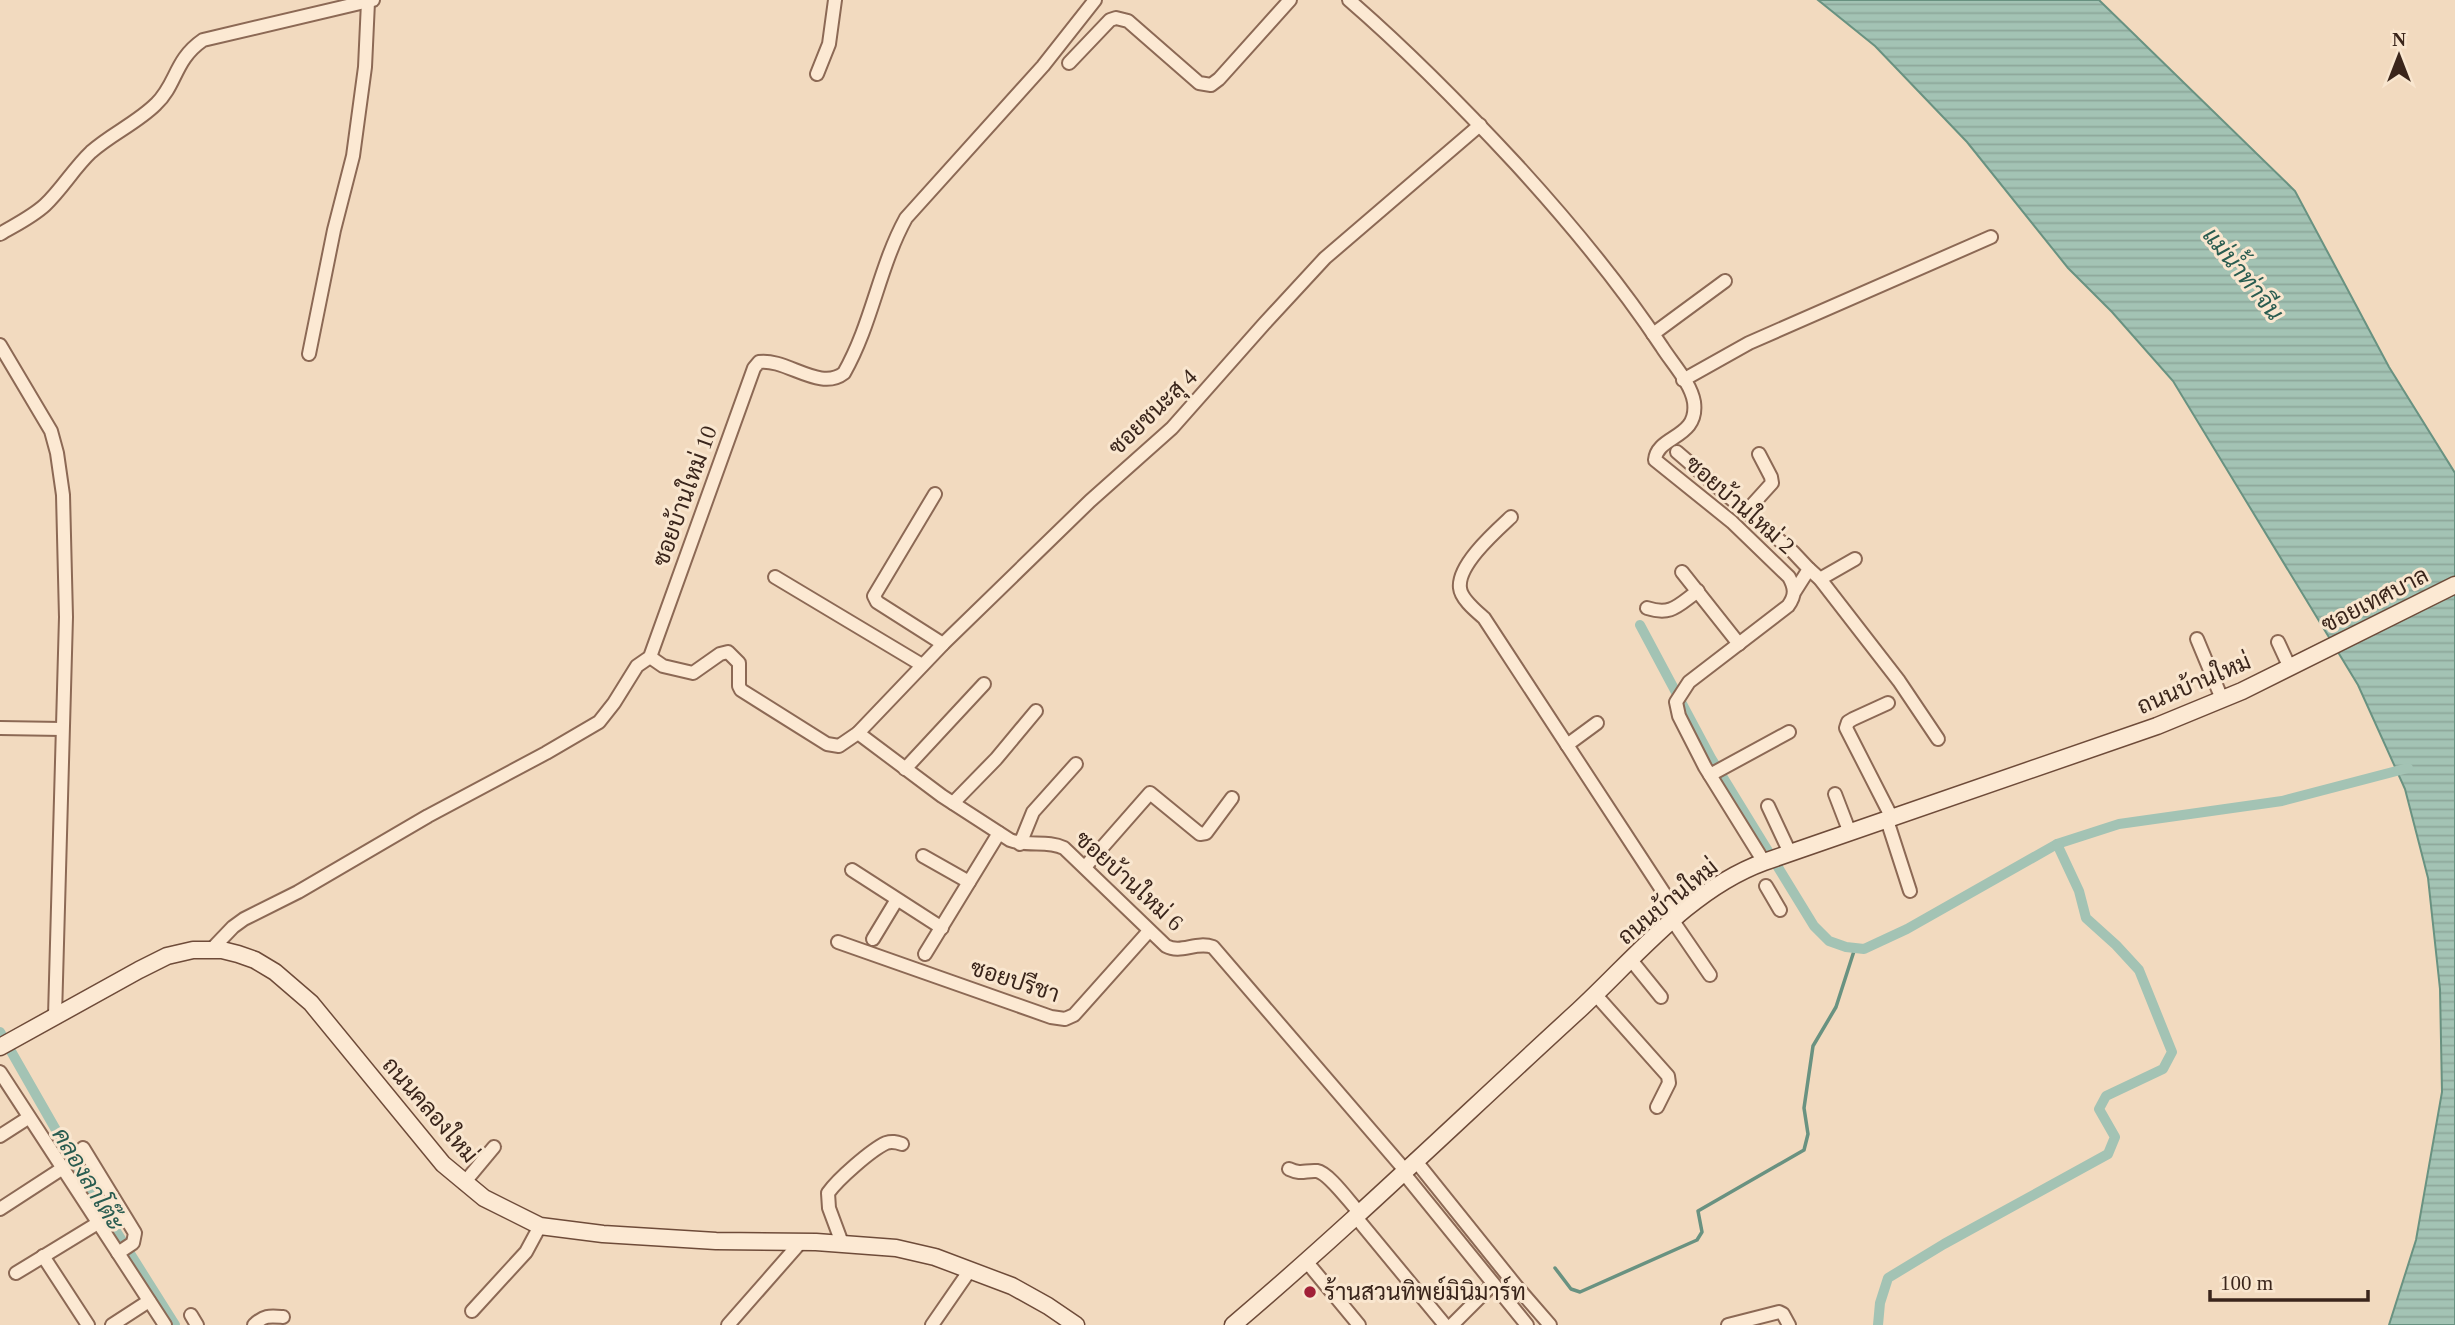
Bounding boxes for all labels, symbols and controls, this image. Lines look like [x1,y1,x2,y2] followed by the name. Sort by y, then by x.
[2364,21,2434,91] north arrow
[2392,29,2406,50] text: N
[2198,218,2294,326] water label: แม่น้ำท่าจีน
[1104,364,1205,462] street label: ซอยชนะสุ 4
[644,421,722,570] street label: ซอยบ้านใหม่ 10
[1680,448,1802,559] street label: ซอยบ้านใหม่ 2
[2318,562,2432,638] street label: ซอยเทศบาล
[2132,645,2254,719] street label: ถนนบ้านใหม่
[1070,823,1191,936] street label: ซอยบ้านใหม่ 6
[1611,851,1723,950] street label: ถนนบ้านใหม่
[967,952,1064,1007] street label: ซอยปรีชา
[378,1050,486,1168] street label: ถนนคลองใหม่
[47,1121,132,1235] water label: คลองลาโต๊ะ
[2210,1258,2368,1302] scale bar
[2220,1271,2273,1295] text: 100 m
[1324,1276,1526,1305] place label: ร้านสวนทิพย์มินิมาร์ท
[1302,1284,1318,1300] marker: ร้านสวนทิพย์มินิมาร์ท

